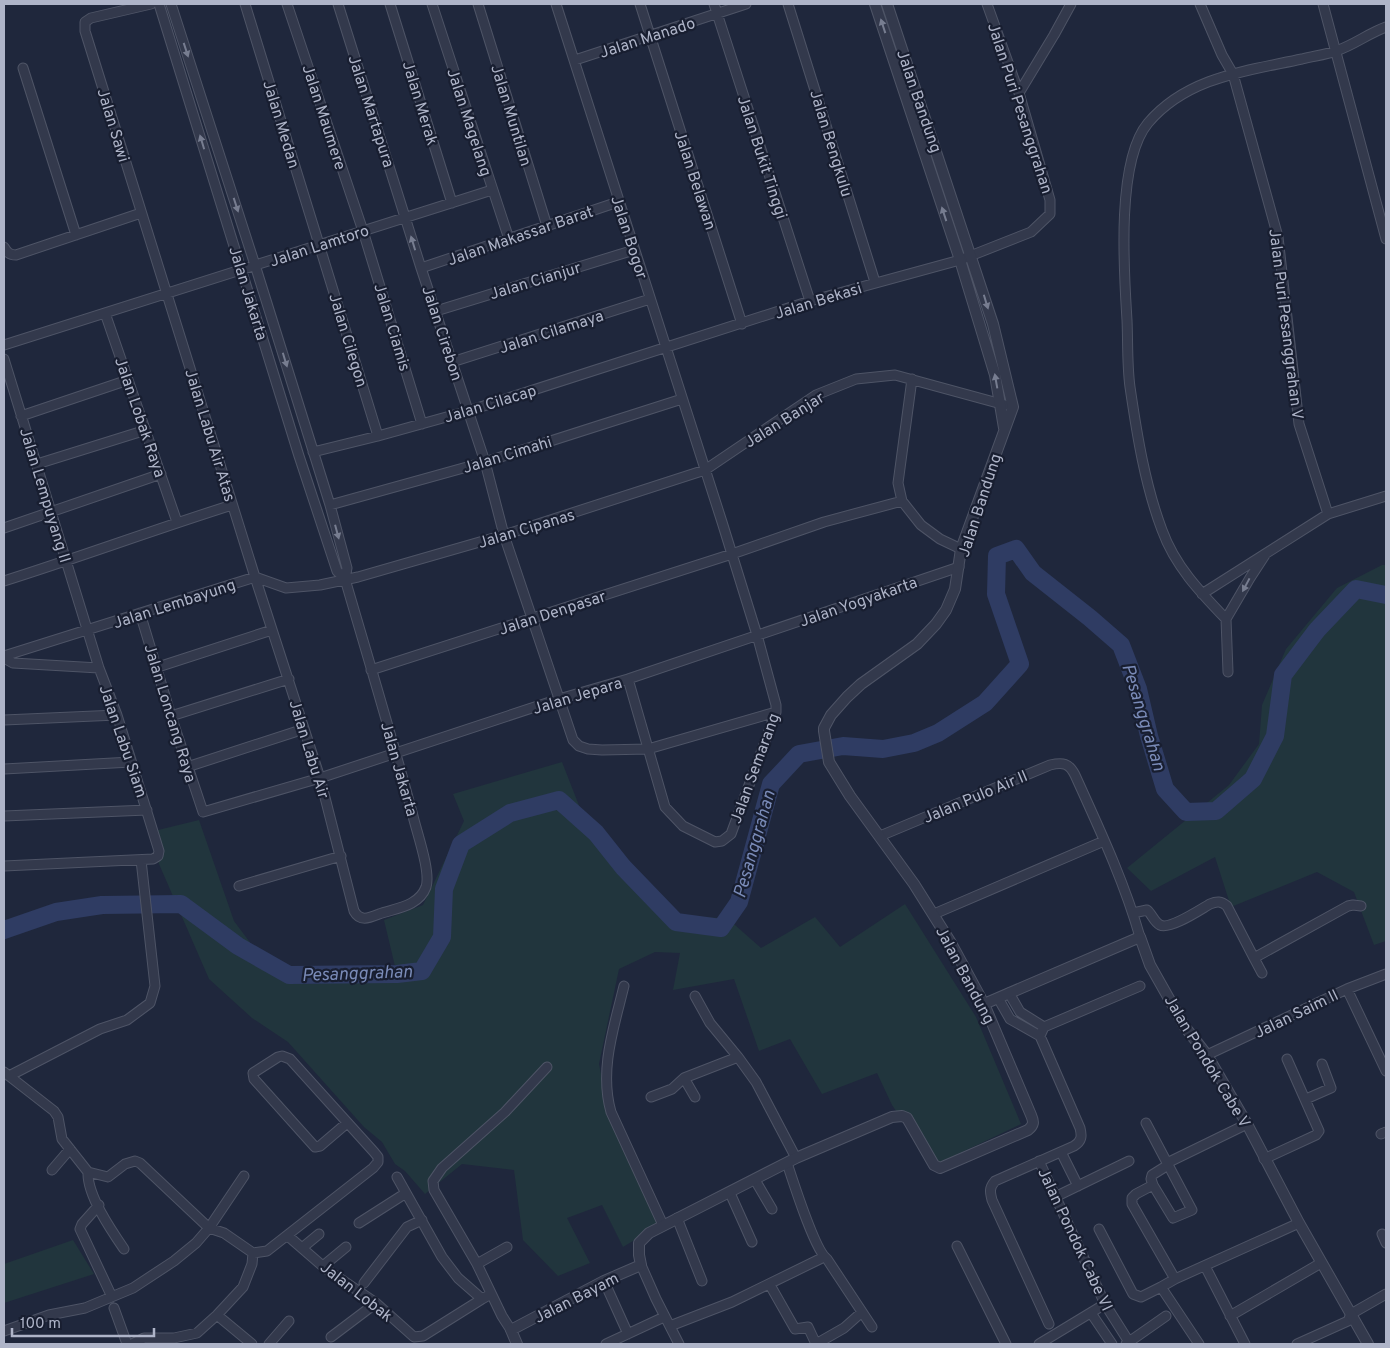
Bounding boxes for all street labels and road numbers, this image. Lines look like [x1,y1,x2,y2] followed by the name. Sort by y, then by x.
[597,14,698,64] street label: Jalan Manado
[982,21,1056,197] street label: Jalan Puri Pesanggrahan
[891,48,945,156] street label: Jalan Bandung
[342,53,398,170] street label: Jalan Martapura
[397,59,441,148] street label: Jalan Merak
[297,62,350,173] street label: Jalan Maumere
[485,62,535,169] street label: Jalan Muntilan
[441,66,495,179] street label: Jalan Magelang
[257,78,303,171] street label: Jalan Medan
[91,86,133,165] street label: Jalan Sawi
[804,88,856,200] street label: Jalan Bengkulu
[732,93,790,222] street label: Jalan Bukit Tinggi
[669,128,720,233] street label: Jalan Belawan
[605,193,651,282] street label: Jalan Bogor
[445,203,596,271] street label: Jalan Makassar Barat
[267,221,372,272] street label: Jalan Lamtoro
[1263,228,1307,421] street label: Jalan Puri Pesanggrahan V
[223,244,271,343] street label: Jalan Jakarta
[487,259,584,305] street label: Jalan Cianjur
[773,279,865,325] street label: Jalan Bekasi
[368,281,414,374] street label: Jalan Ciamis
[416,284,466,384] street label: Jalan Cirebon
[323,291,371,390] street label: Jalan Cilegon
[497,307,606,359] street label: Jalan Cilamaya
[109,355,169,480] street label: Jalan Lobak Raya
[179,367,239,504] street label: Jalan Labu Air Atas
[442,381,539,428] street label: Jalan Cilacap
[741,388,829,453] street label: Jalan Banjar
[14,426,74,566] street label: Jalan Lempuyang II
[461,433,555,479] street label: Jalan Cimahi
[955,451,1007,560] street label: Jalan Bandung
[476,506,577,554] street label: Jalan Cipanas
[797,573,920,632] street label: Jalan Yogyakarta
[111,576,238,634] street label: Jalan Lembayung
[497,587,609,641] street label: Jalan Denpasar
[139,642,200,785] street label: Jalan Loncang Raya
[530,674,625,720] street label: Jalan Jepara
[93,683,151,801] street label: Jalan Labu Siam
[284,698,333,801] street label: Jalan Labu Air
[727,711,785,827] street label: Jalan Semarang
[375,720,421,819] street label: Jalan Jakarta
[920,767,1031,829] street label: Jalan Pulo Air II
[930,924,998,1028] street label: Jalan Bandung
[1252,986,1342,1044] street label: Jalan Saim II
[1159,992,1254,1132] street label: Jalan Pondok Cabe V
[1032,1165,1116,1315] street label: Jalan Pondok Cabe VI
[315,1258,396,1327] street label: Jalan Lobak
[531,1269,622,1329] street label: Jalan Bayam

